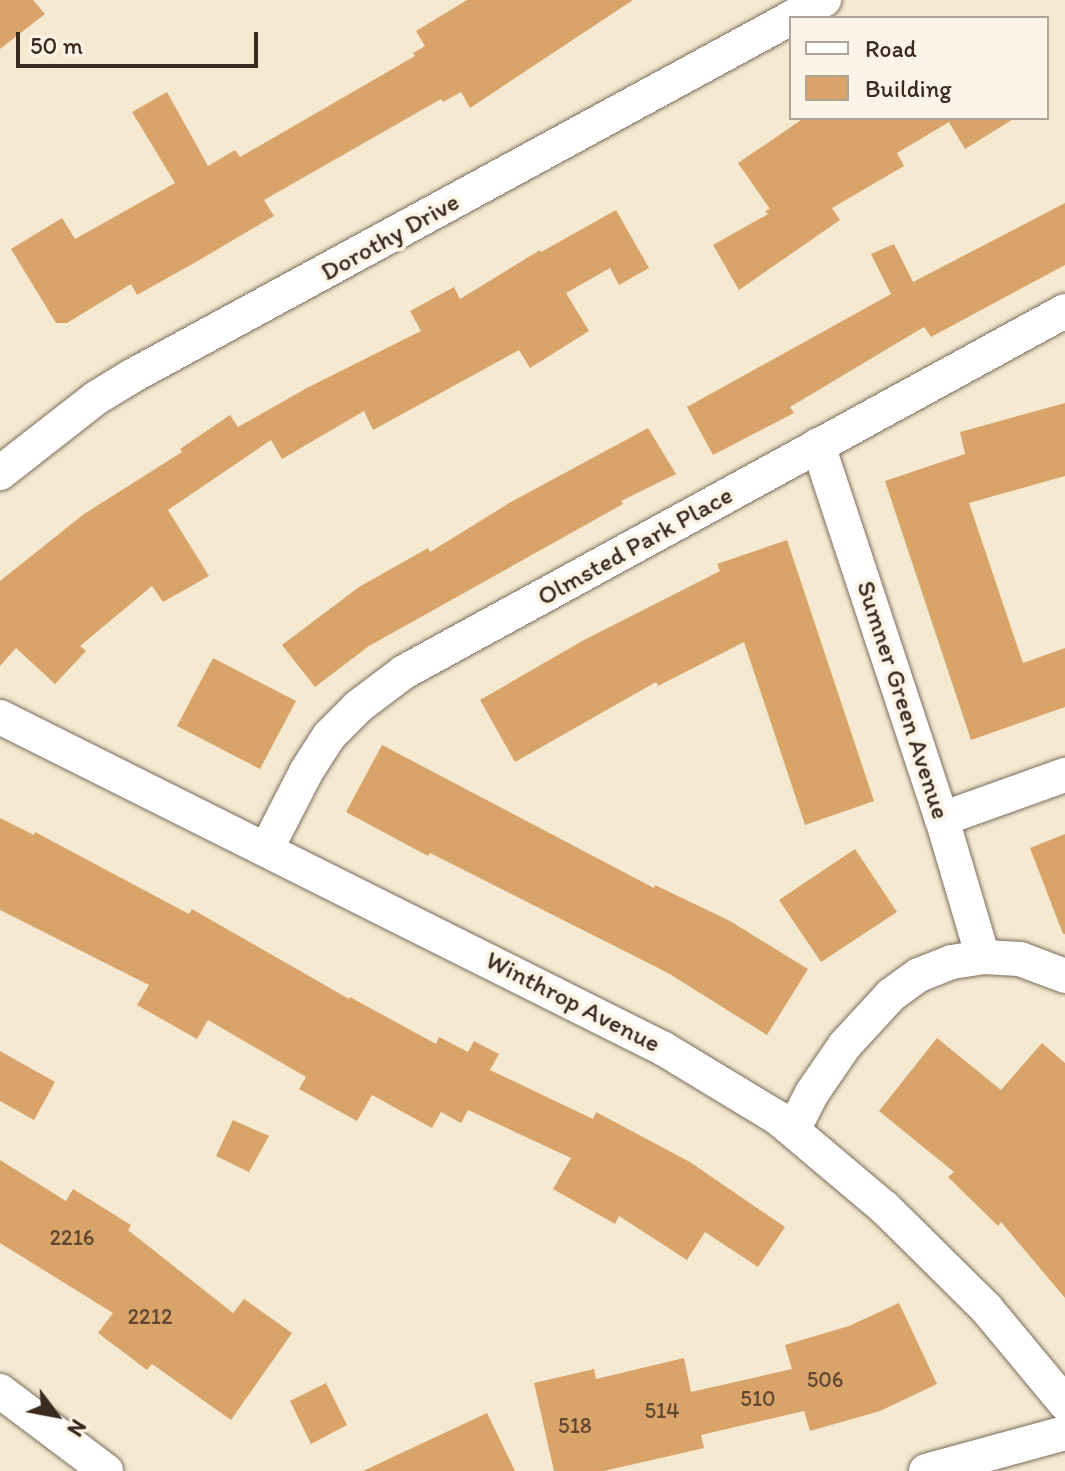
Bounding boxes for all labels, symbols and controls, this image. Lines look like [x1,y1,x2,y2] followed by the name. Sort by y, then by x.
[20,16,262,66] scale bar
[789,16,1049,120] legend
[30,31,83,60] text: 50 m
[865,34,917,63] text: Road
[865,74,952,103] text: Building
[315,186,465,288] street label: Dorothy Drive
[532,480,738,612] street label: Olmsted Park Place
[850,578,956,822] street label: Sumner Green Avenue
[481,945,665,1059] street label: Winthrop Avenue
[50,1225,94,1251] house number: 2216
[128,1304,172,1330] house number: 2212
[807,1367,843,1393] house number: 506
[16,1375,96,1455] north arrow
[740,1386,776,1412] house number: 510
[645,1398,679,1424] house number: 514
[558,1413,592,1439] house number: 518
[61,1415,92,1441] text: N

